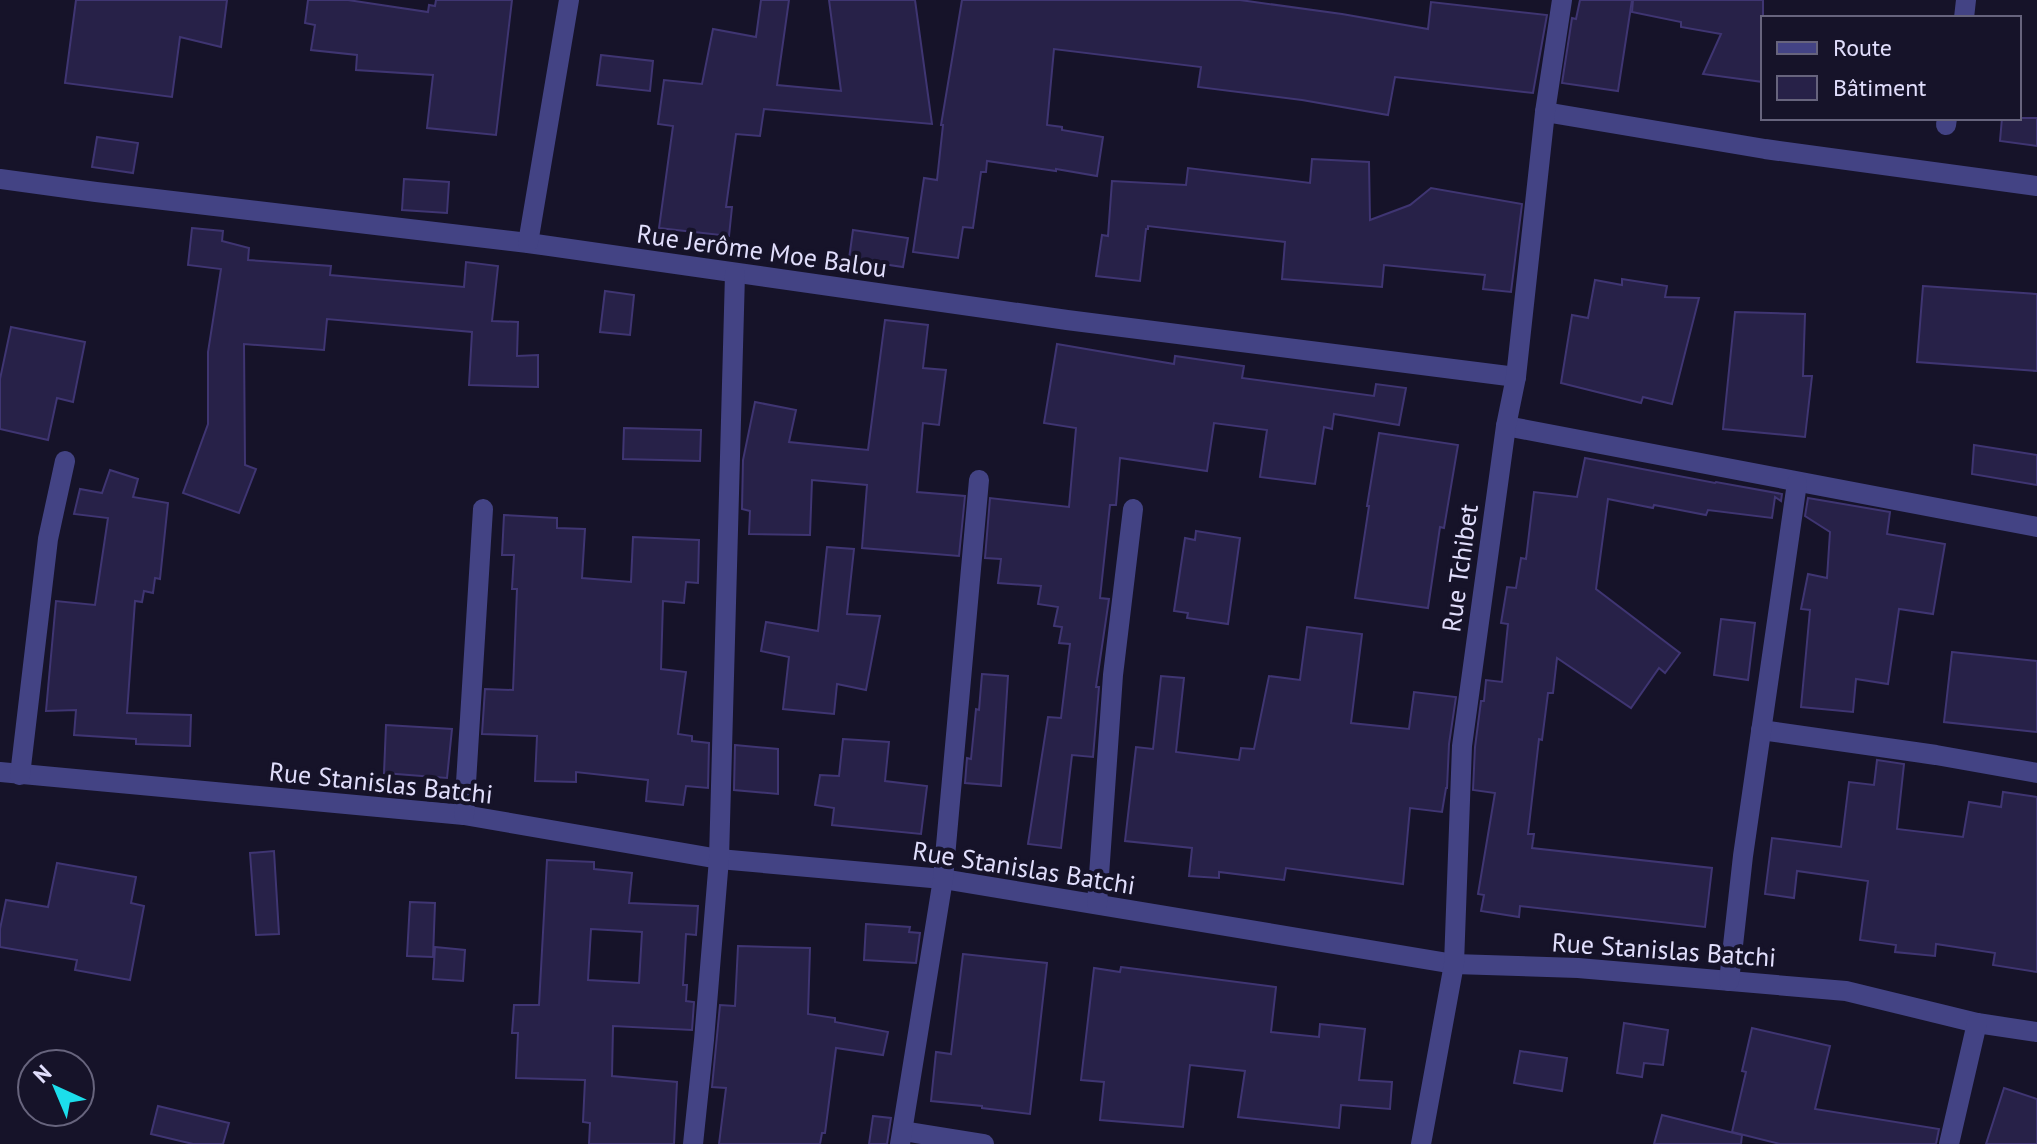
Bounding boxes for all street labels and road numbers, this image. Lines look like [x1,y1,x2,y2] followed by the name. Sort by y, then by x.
[635,217,889,284] street label: Rue Jerôme Moe Balou
[1434,502,1485,634] street label: Rue Tchibet
[267,754,495,811] street label: Rue Stanislas Batchi
[910,834,1138,901] street label: Rue Stanislas Batchi
[1551,925,1777,974] street label: Rue Stanislas Batchi

